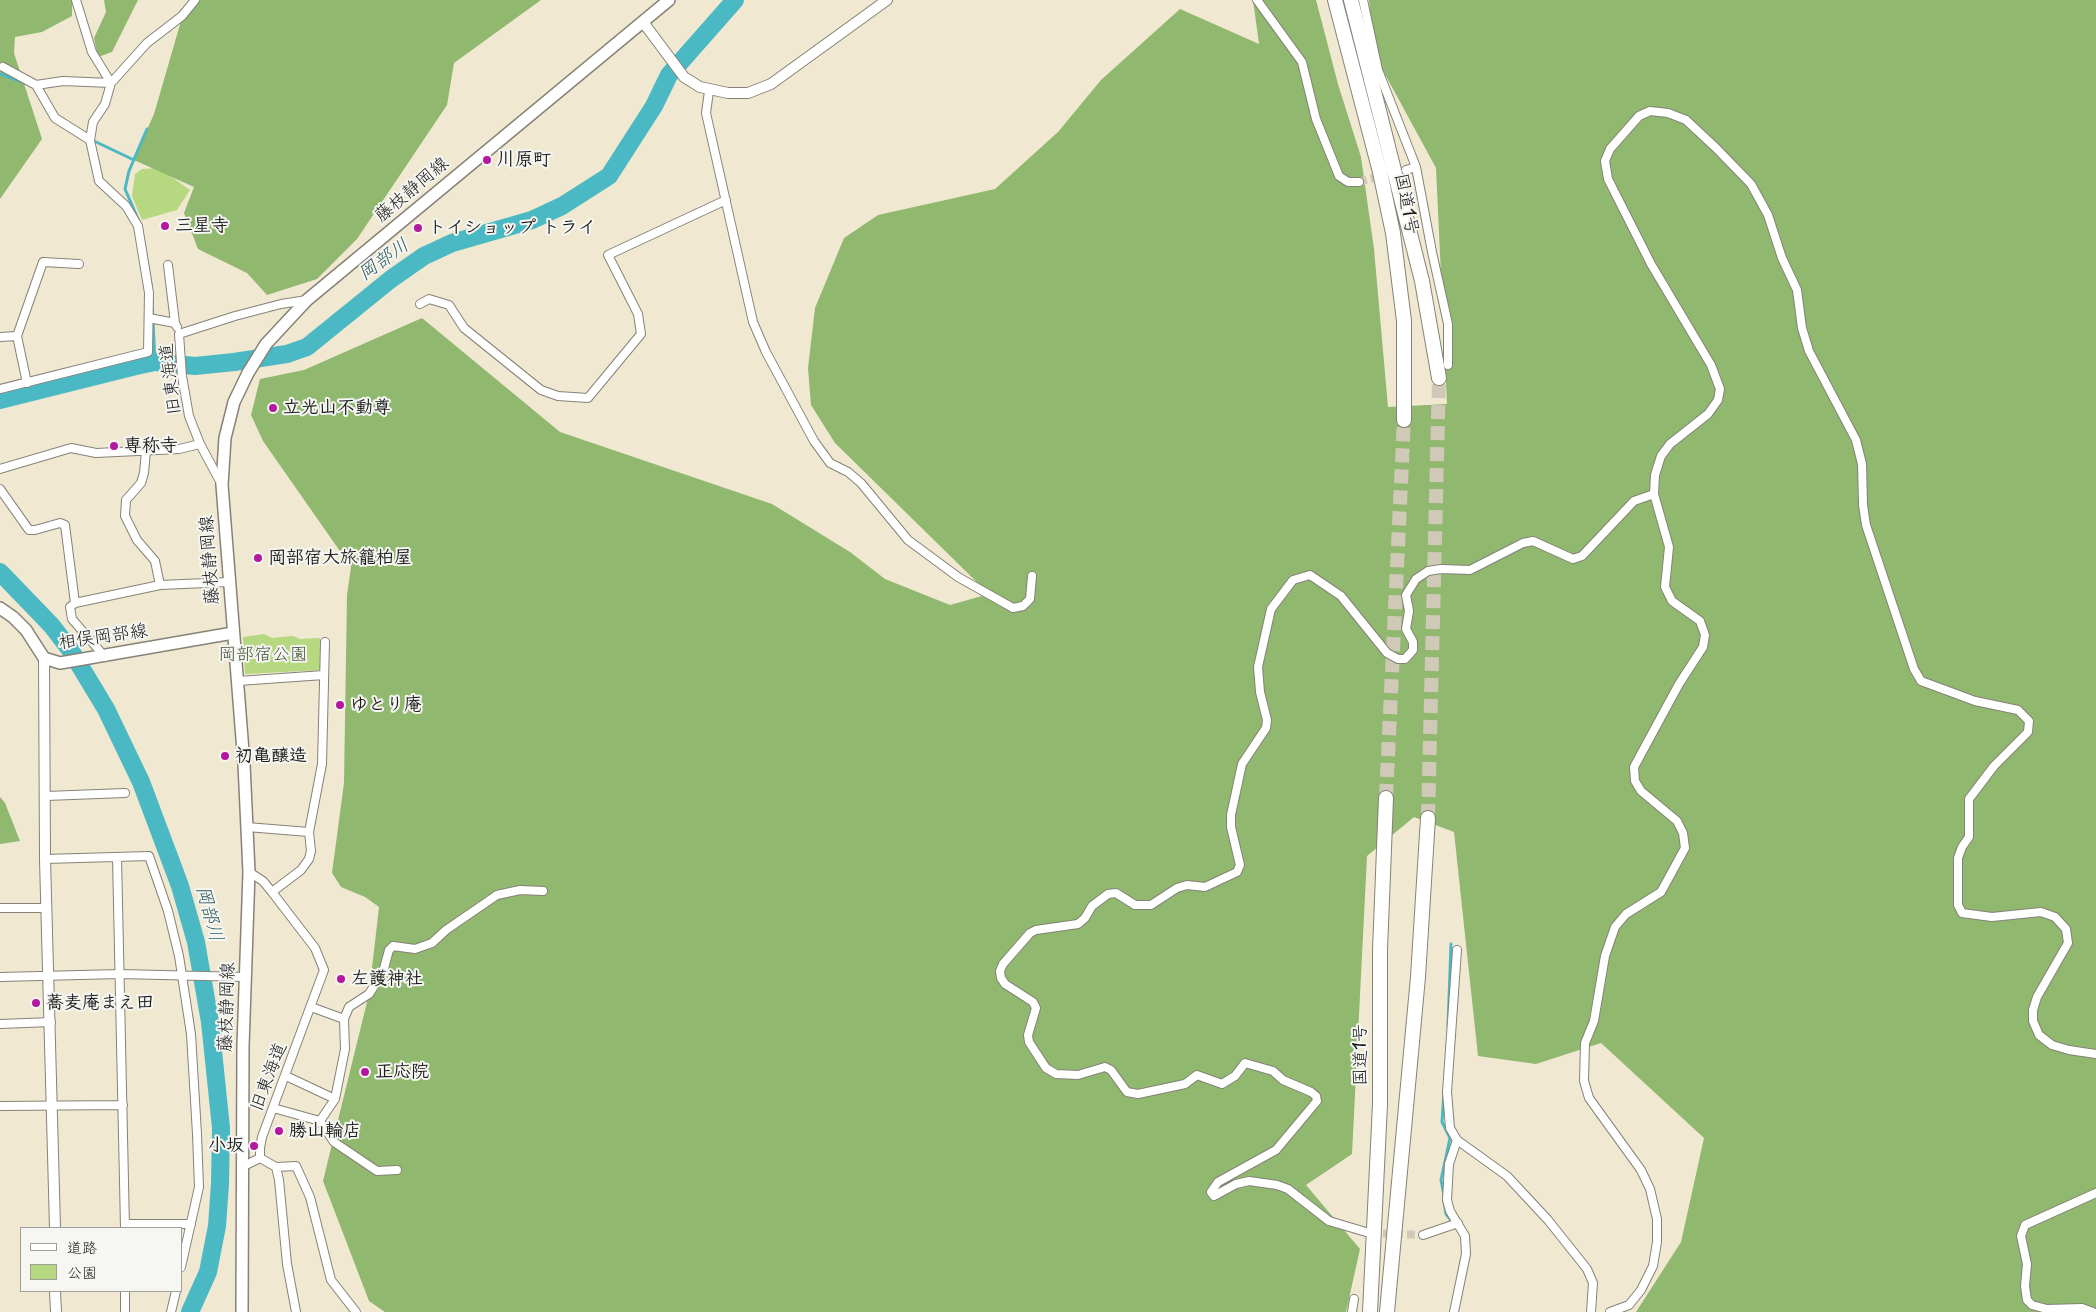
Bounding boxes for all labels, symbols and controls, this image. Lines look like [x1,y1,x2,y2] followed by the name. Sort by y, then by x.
[497,149,551,171] place label: 川原町
[371,153,453,227] street label: 藤枝静岡線
[481,154,493,166] marker: 川原町
[1389,171,1423,237] street label: 国道1号
[175,215,229,237] place label: 三星寺
[428,217,596,239] place label: トイショップ トライ
[159,220,171,232] marker: 三星寺
[412,222,424,234] marker: トイショップ トライ
[354,234,414,286] water label: 岡部川
[156,342,186,416] street label: 旧東海道
[283,397,391,419] place label: 立光山不動尊
[267,402,279,414] marker: 立光山不動尊
[124,435,178,457] place label: 専称寺
[108,440,120,452] marker: 専称寺
[196,514,224,606] street label: 藤枝静岡線
[268,547,412,569] place label: 岡部宿大旅籠柏屋
[252,552,264,564] marker: 岡部宿大旅籠柏屋
[57,620,149,654] street label: 相俣岡部線
[218,644,308,666] park label: 岡部宿公園
[350,694,422,716] place label: ゆとり庵
[334,699,346,711] marker: ゆとり庵
[235,745,307,767] place label: 初亀醸造
[219,750,231,762] marker: 初亀醸造
[191,884,227,944] water label: 岡部川
[215,962,239,1052] street label: 藤枝静岡線
[351,968,423,990] place label: 左護神社
[335,973,347,985] marker: 左護神社
[46,992,154,1014] place label: 蕎麦庵まえ田
[30,997,42,1009] marker: 蕎麦庵まえ田
[1350,1024,1372,1086] street label: 国道1号
[246,1040,292,1114] street label: 旧東海道
[375,1061,429,1083] place label: 正応院
[359,1066,371,1078] marker: 正応院
[289,1120,361,1142] place label: 勝山輪店
[273,1125,285,1137] marker: 勝山輪店
[208,1135,244,1157] place label: 小坂
[248,1140,260,1152] marker: 小坂
[20,1227,182,1292] legend
[67,1235,97,1258] text: 道路
[67,1260,97,1283] text: 公園

